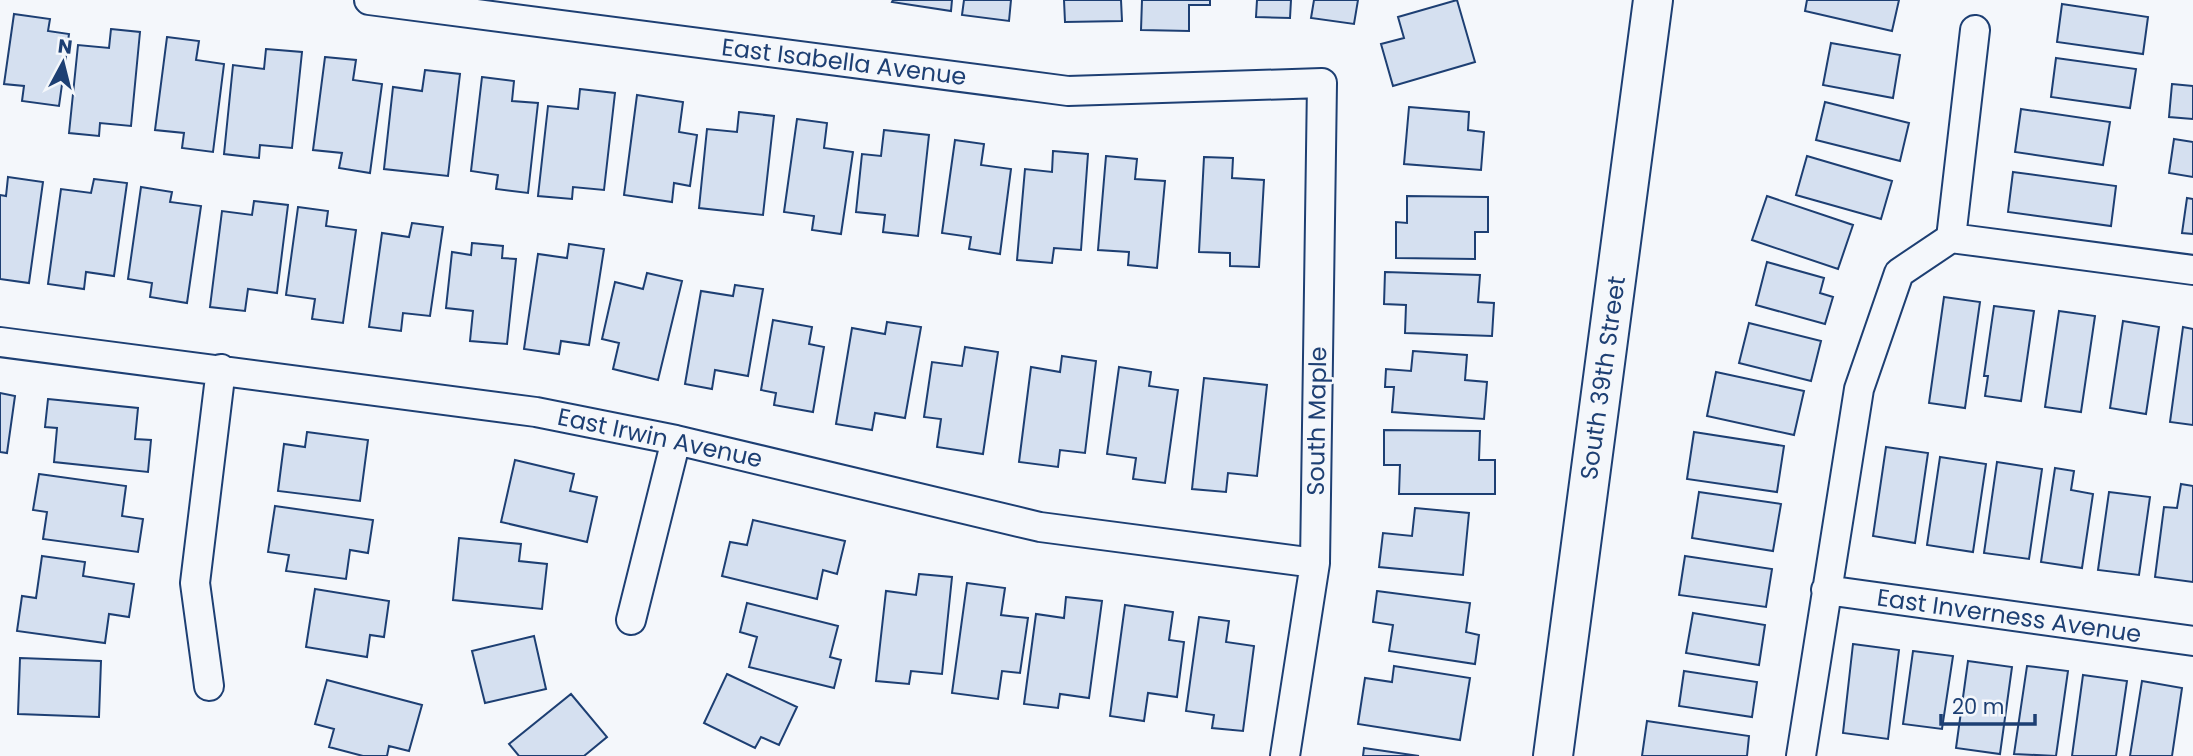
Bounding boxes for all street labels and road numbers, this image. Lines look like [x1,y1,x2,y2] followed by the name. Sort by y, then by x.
[720,30,968,93] street label: East Isabella Avenue
[1572,274,1633,482] street label: South 39th Street
[1299,346,1334,496] street label: South Maple
[555,400,766,475] street label: East Irwin Avenue
[1875,581,2143,650] street label: East Inverness Avenue

